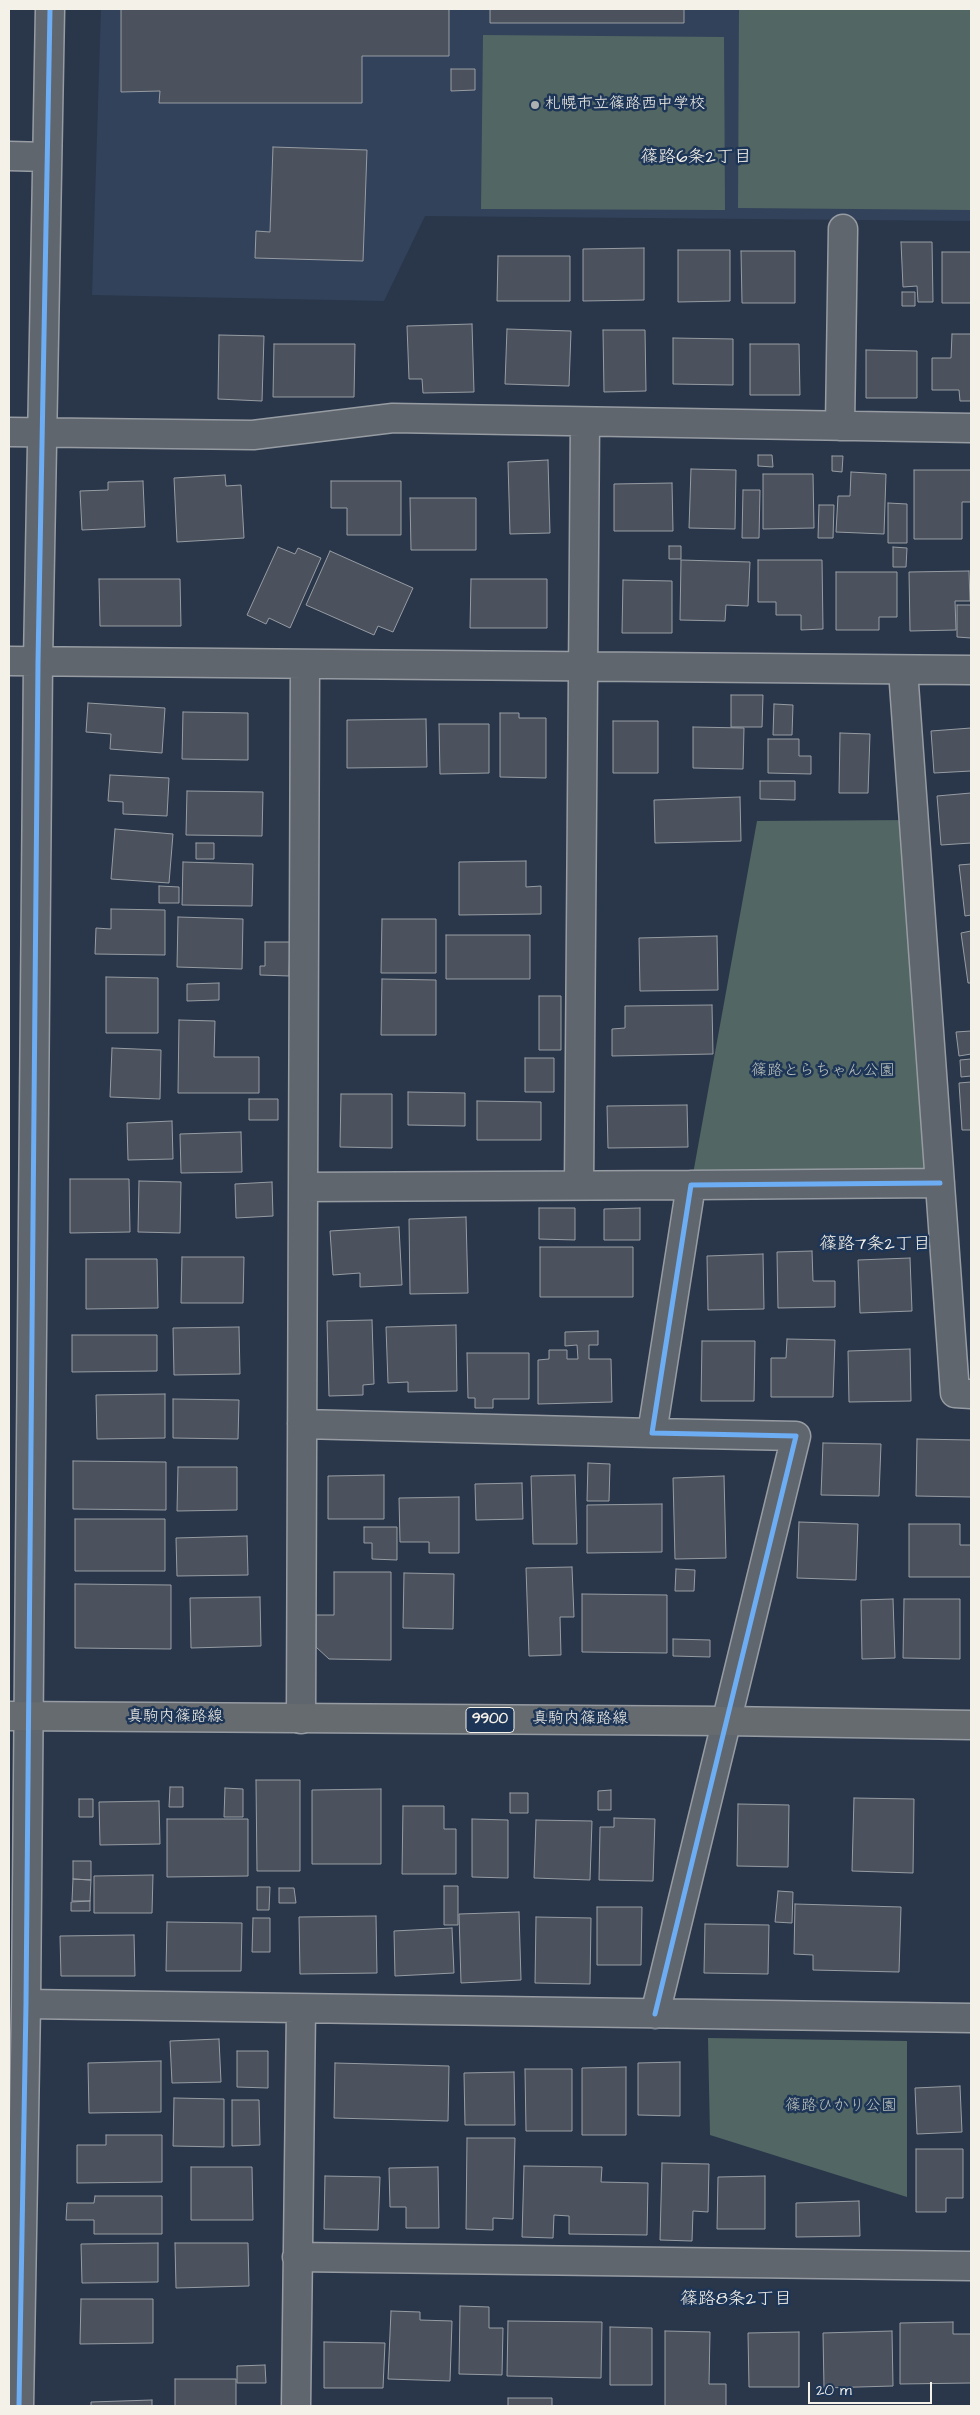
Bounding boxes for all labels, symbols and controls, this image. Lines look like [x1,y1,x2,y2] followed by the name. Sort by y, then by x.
[545,95,705,115] place label: 札幌市立篠路西中学校
[529,99,541,111] marker: 札幌市立篠路西中学校
[640,147,752,169] district label: 篠路6条2丁目
[751,1062,895,1082] park label: 篠路とらちゃん公園
[819,1234,931,1256] district label: 篠路7条2丁目
[127,1708,223,1728] street label: 真駒内篠路線
[466,1708,514,1732] road number: 9900
[532,1710,628,1730] street label: 真駒内篠路線
[785,2097,897,2117] park label: 篠路ひかり公園
[680,2289,792,2311] district label: 篠路8条2丁目
[810,2372,934,2404] scale bar
[816,2380,852,2401] text: 20 m

